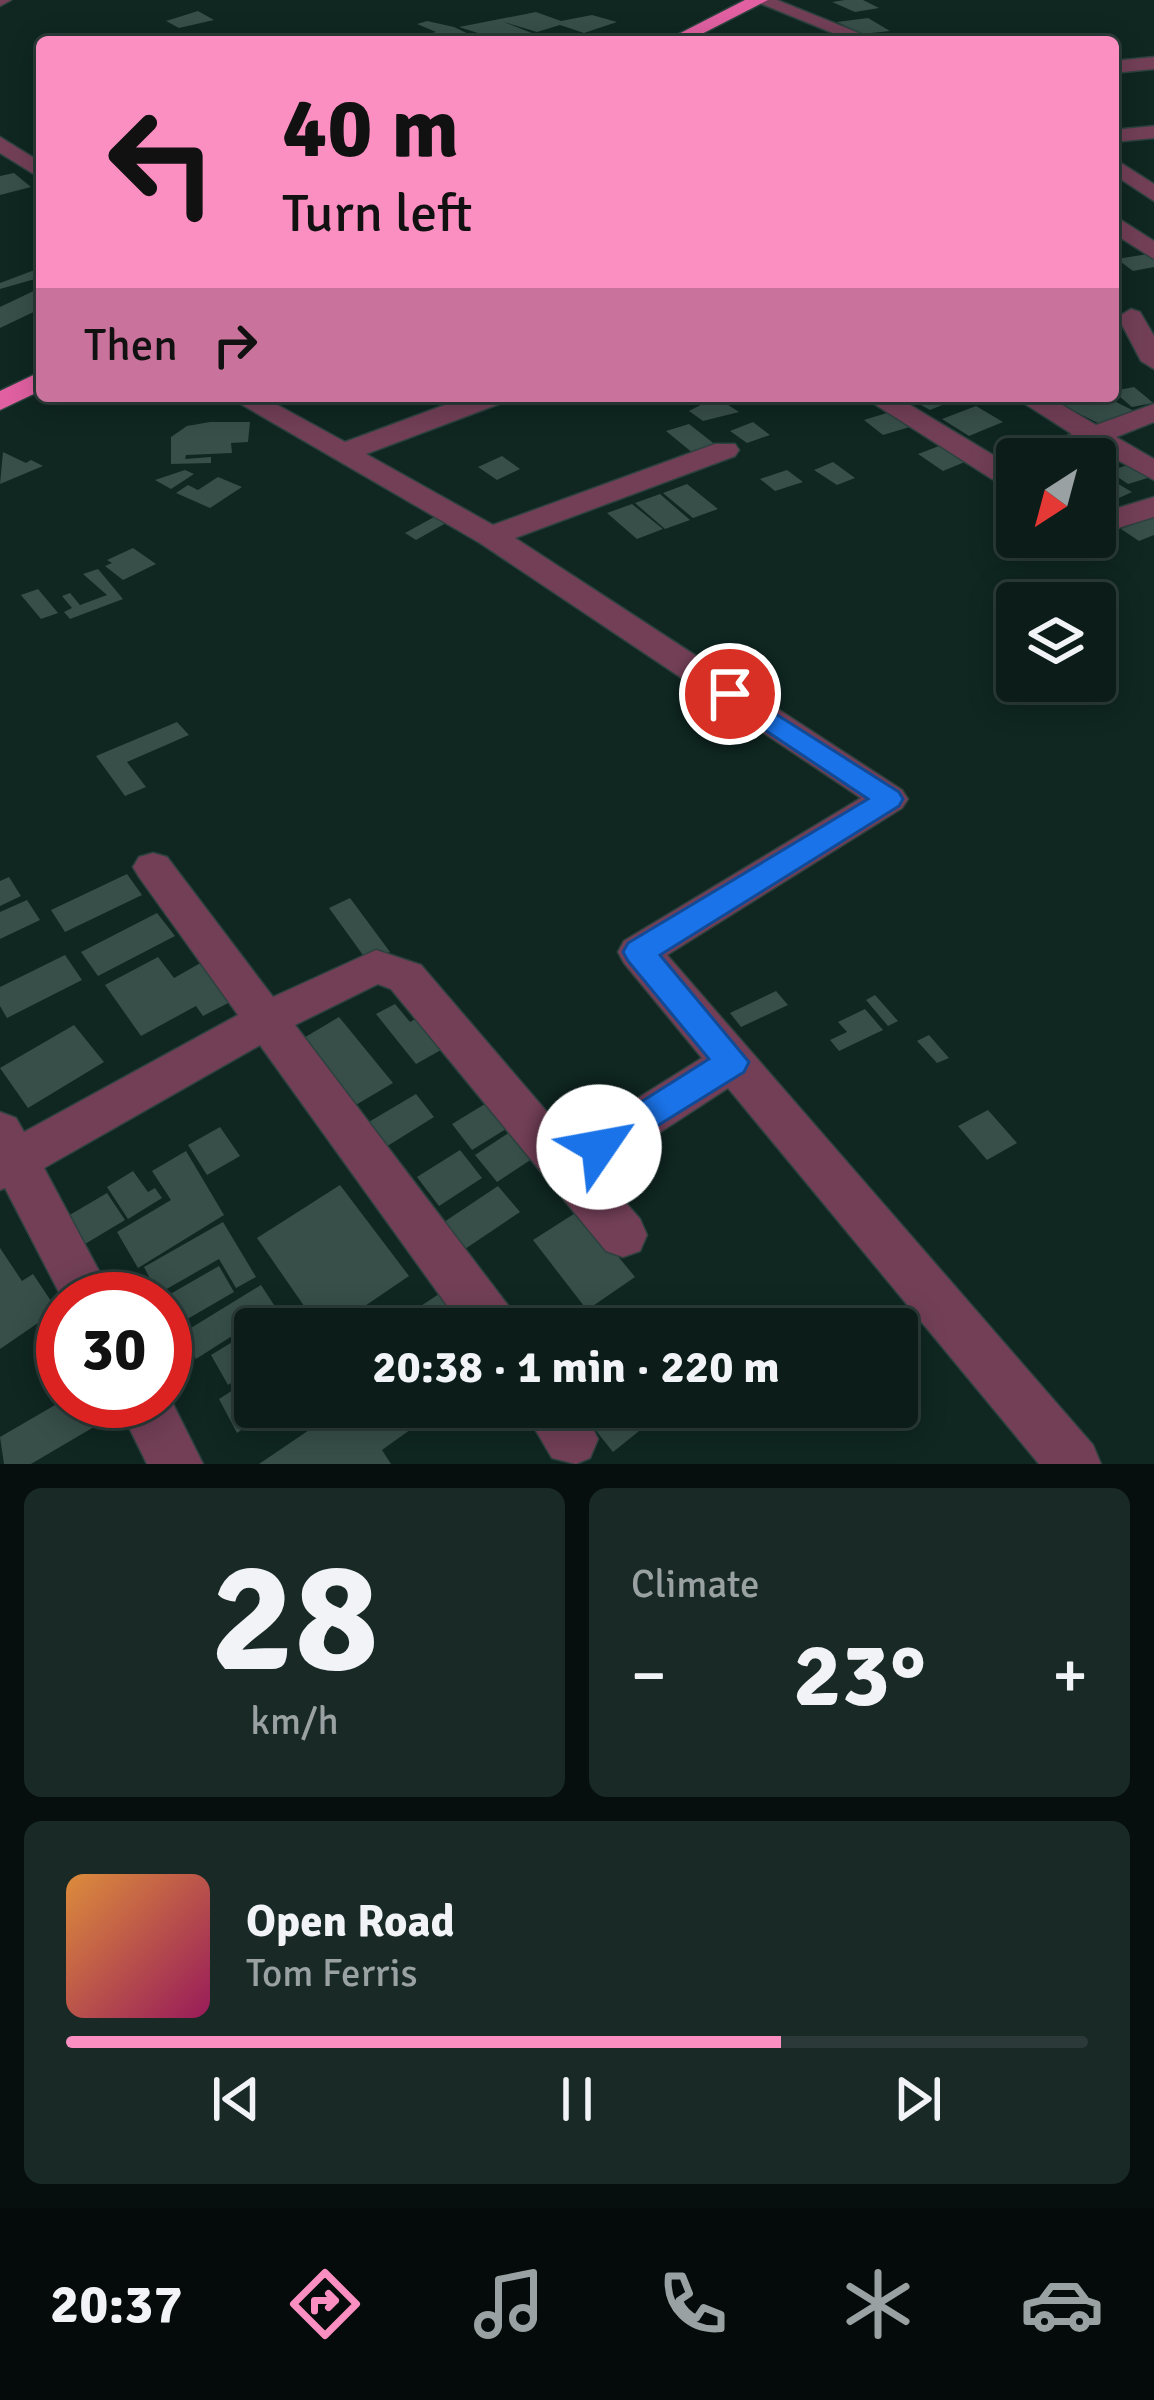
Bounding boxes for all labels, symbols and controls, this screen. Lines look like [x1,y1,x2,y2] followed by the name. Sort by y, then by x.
[282,77,459,181] text: 40 m
[84,84,240,240] icon: left
[282,180,472,247] text: Turn left
[202,312,268,378] icon: right
[84,318,178,373] text: Then
[996,438,1116,558] north arrow
[996,438,1116,702] map controls
[996,582,1116,702] button: layers
[679,643,781,745] pin
[697,661,763,727] icon: arrive
[536,1084,662,1210] position arrow
[36,1272,192,1428] speed limit sign: 30
[372,1340,780,1395] text: 20:38 · 1 min · 220 m
[210,1522,379,1715] text: 28
[631,1560,760,1608] text: Climate
[793,1620,926,1731] text: 23°
[631,1635,667,1716] text: −
[1052,1635,1088,1716] text: +
[250,1697,339,1745] text: km/h
[246,1894,455,1949] text: Open Road
[246,1949,418,1997] text: Tom Ferris
[203,2066,269,2132] icon: previous
[544,2066,610,2132] icon: pause
[885,2066,951,2132] icon: next
[283,2262,367,2346] icon: directions
[467,2262,551,2346] icon: music
[651,2262,735,2346] icon: phone
[836,2262,920,2346] icon: climate
[1020,2262,1104,2346] icon: car
[50,2271,183,2338] text: 20:37

